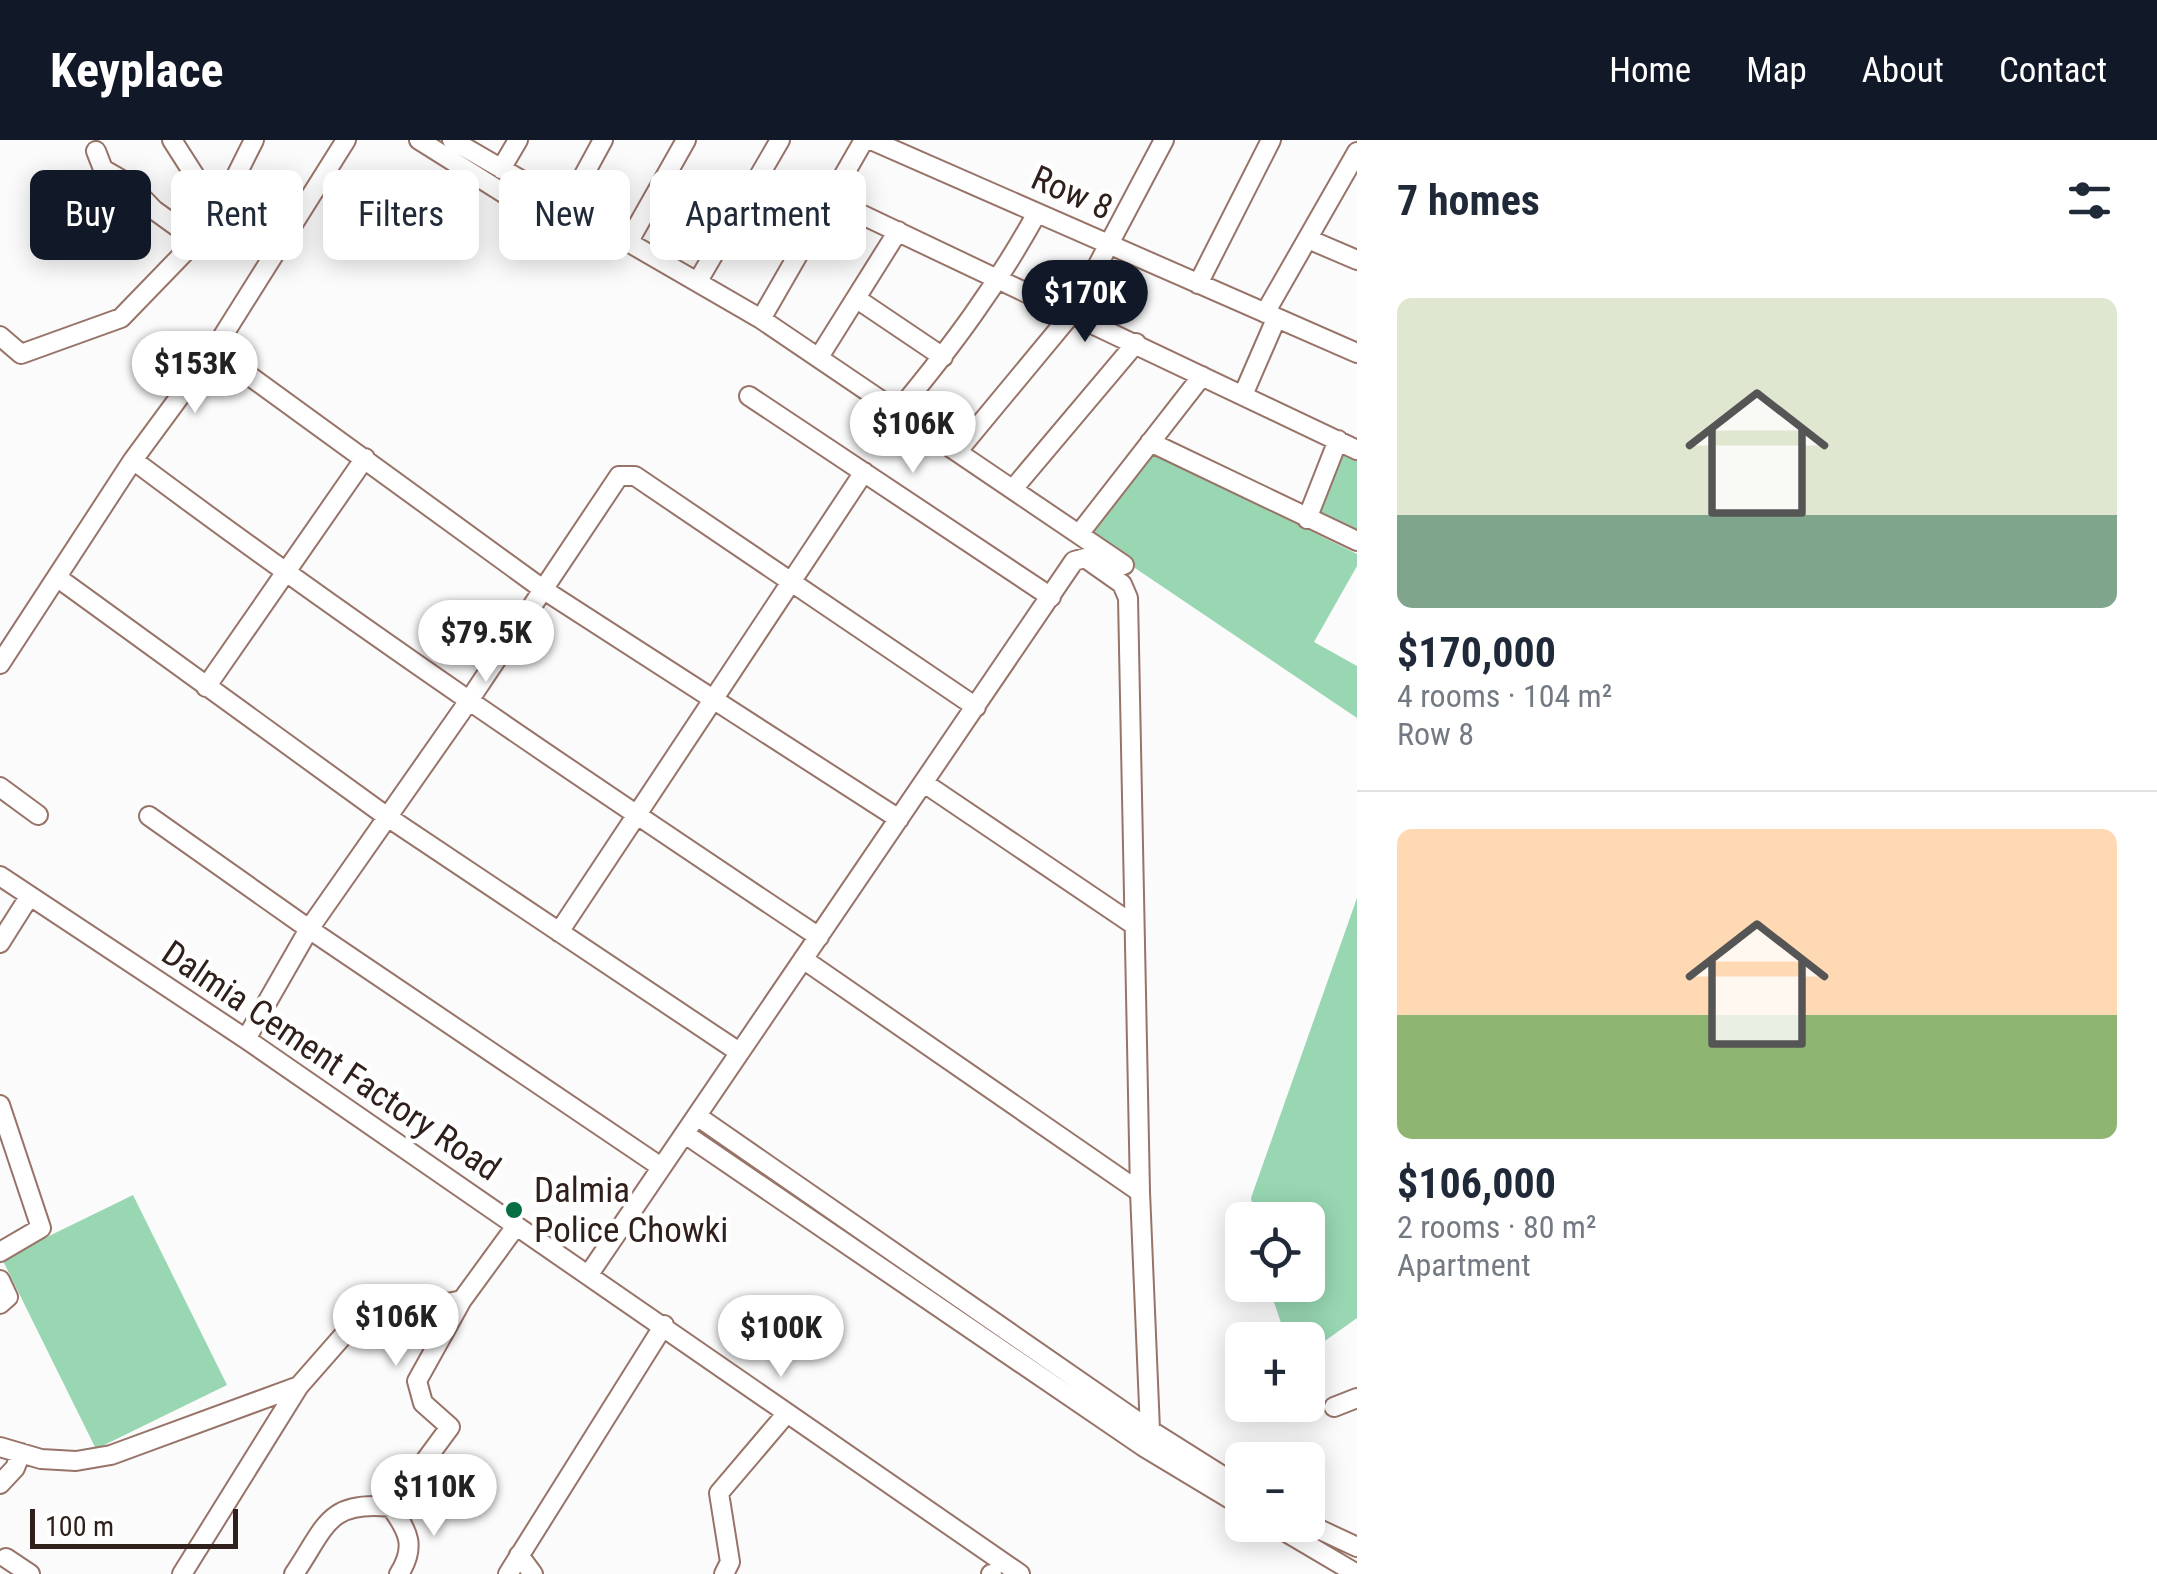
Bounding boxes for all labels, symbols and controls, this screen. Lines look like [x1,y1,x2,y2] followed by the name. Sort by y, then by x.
[50,42,224,99] text: Keyplace
[1609,50,1691,91] text: Home
[1746,50,1807,91] text: Map
[1862,50,1944,91] text: About
[1999,50,2107,91] text: Contact
[1025,157,1119,229] street label: Row 8
[30,170,151,260] chip: Buy
[171,170,303,260] chip: Rent
[323,170,479,260] chip: Filters
[499,170,630,260] chip: New
[650,170,866,260] chip: Apartment
[2062,173,2117,228] icon: filters
[1397,176,1540,225] text: 7 homes
[1015,260,1155,345] pin: $170K
[1044,273,1126,311] text: $170K
[125,331,265,416] pin: $153K
[154,344,236,382] text: $153K
[1667,363,1847,543] icon: home
[843,391,983,476] pin: $106K
[872,404,954,442] text: $106K
[405,600,567,685] pin: $79.5K
[440,613,532,651] text: $79.5K
[1397,628,1556,677] text: $170,000
[1397,677,1612,715] text: 4 rooms · 104 m²
[1397,715,1474,753] text: Row 8
[1667,894,1847,1074] icon: home
[154,932,508,1190] street label: Dalmia Cement Factory Road
[1397,1159,1556,1208] text: $106,000
[534,1170,728,1251] place label: Dalmia Police Chowki
[503,1199,525,1221] marker: Dalmia Police Chowki
[1225,1202,1325,1542] map controls
[1225,1202,1325,1302] button: locate
[1397,1208,1596,1246] text: 2 rooms · 80 m²
[1397,1246,1531,1284] text: Apartment
[326,1284,466,1369] pin: $106K
[711,1295,851,1380] pin: $100K
[355,1297,437,1335] text: $106K
[740,1308,822,1346] text: $100K
[1225,1322,1325,1422] button: +
[1225,1442,1325,1542] button: −
[364,1454,504,1539] pin: $110K
[393,1467,475,1505] text: $110K
[30,1504,238,1548] scale bar
[45,1510,114,1543] text: 100 m

